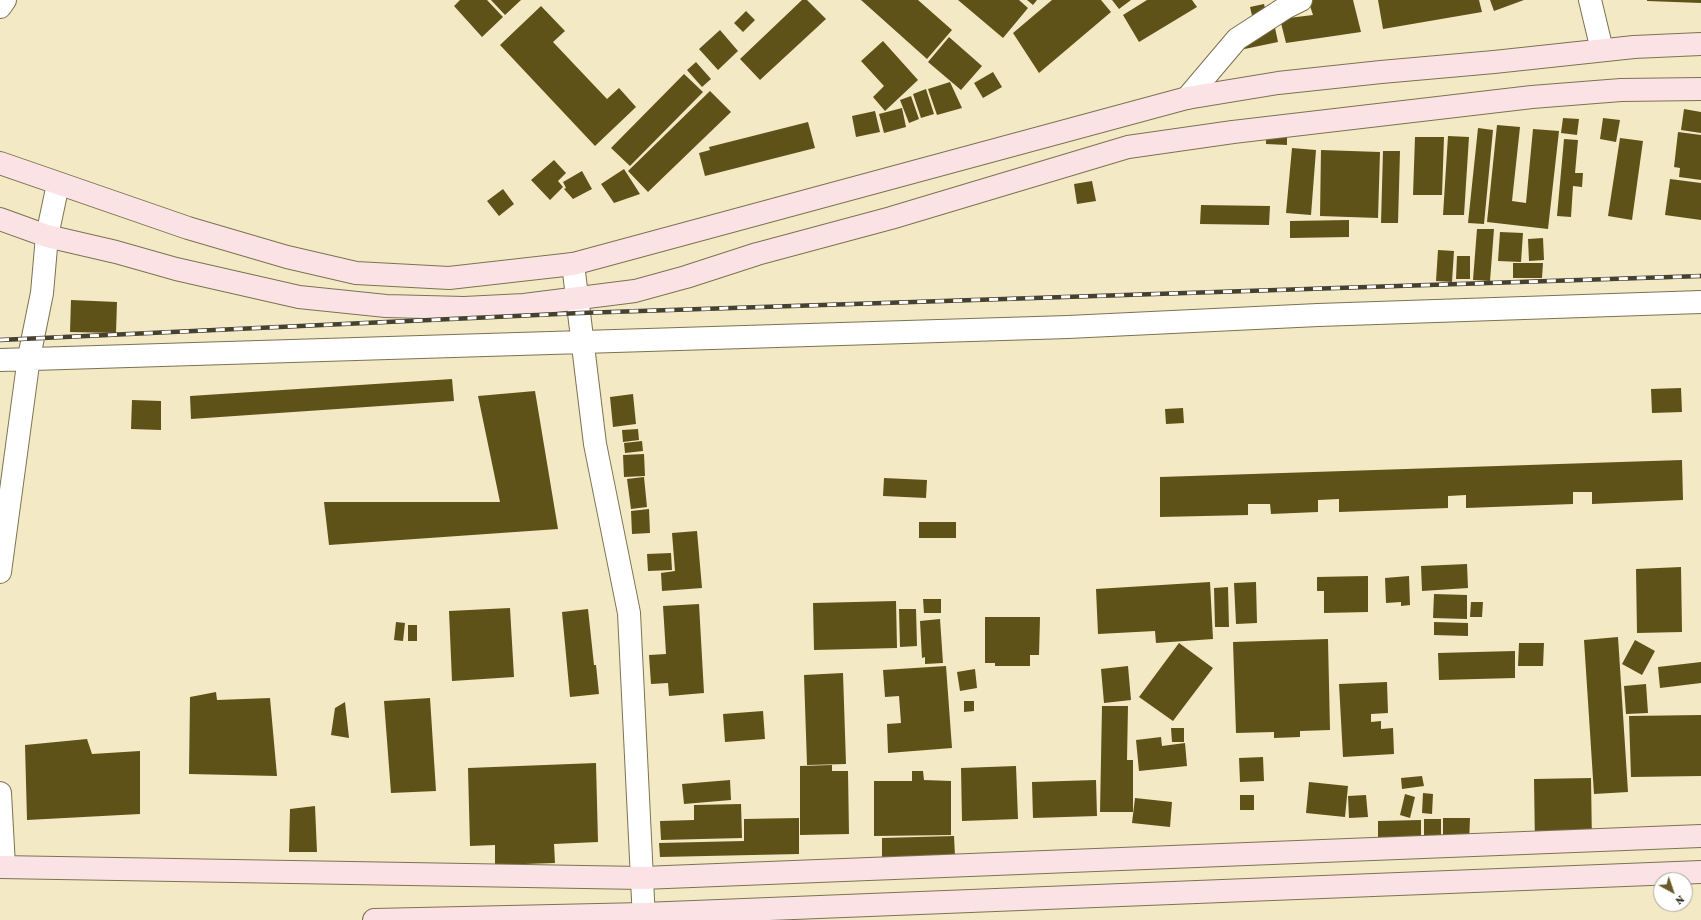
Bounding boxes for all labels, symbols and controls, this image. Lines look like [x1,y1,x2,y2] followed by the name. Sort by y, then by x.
[1653,872,1693,912] north arrow
[1673,893,1687,907] text: N

